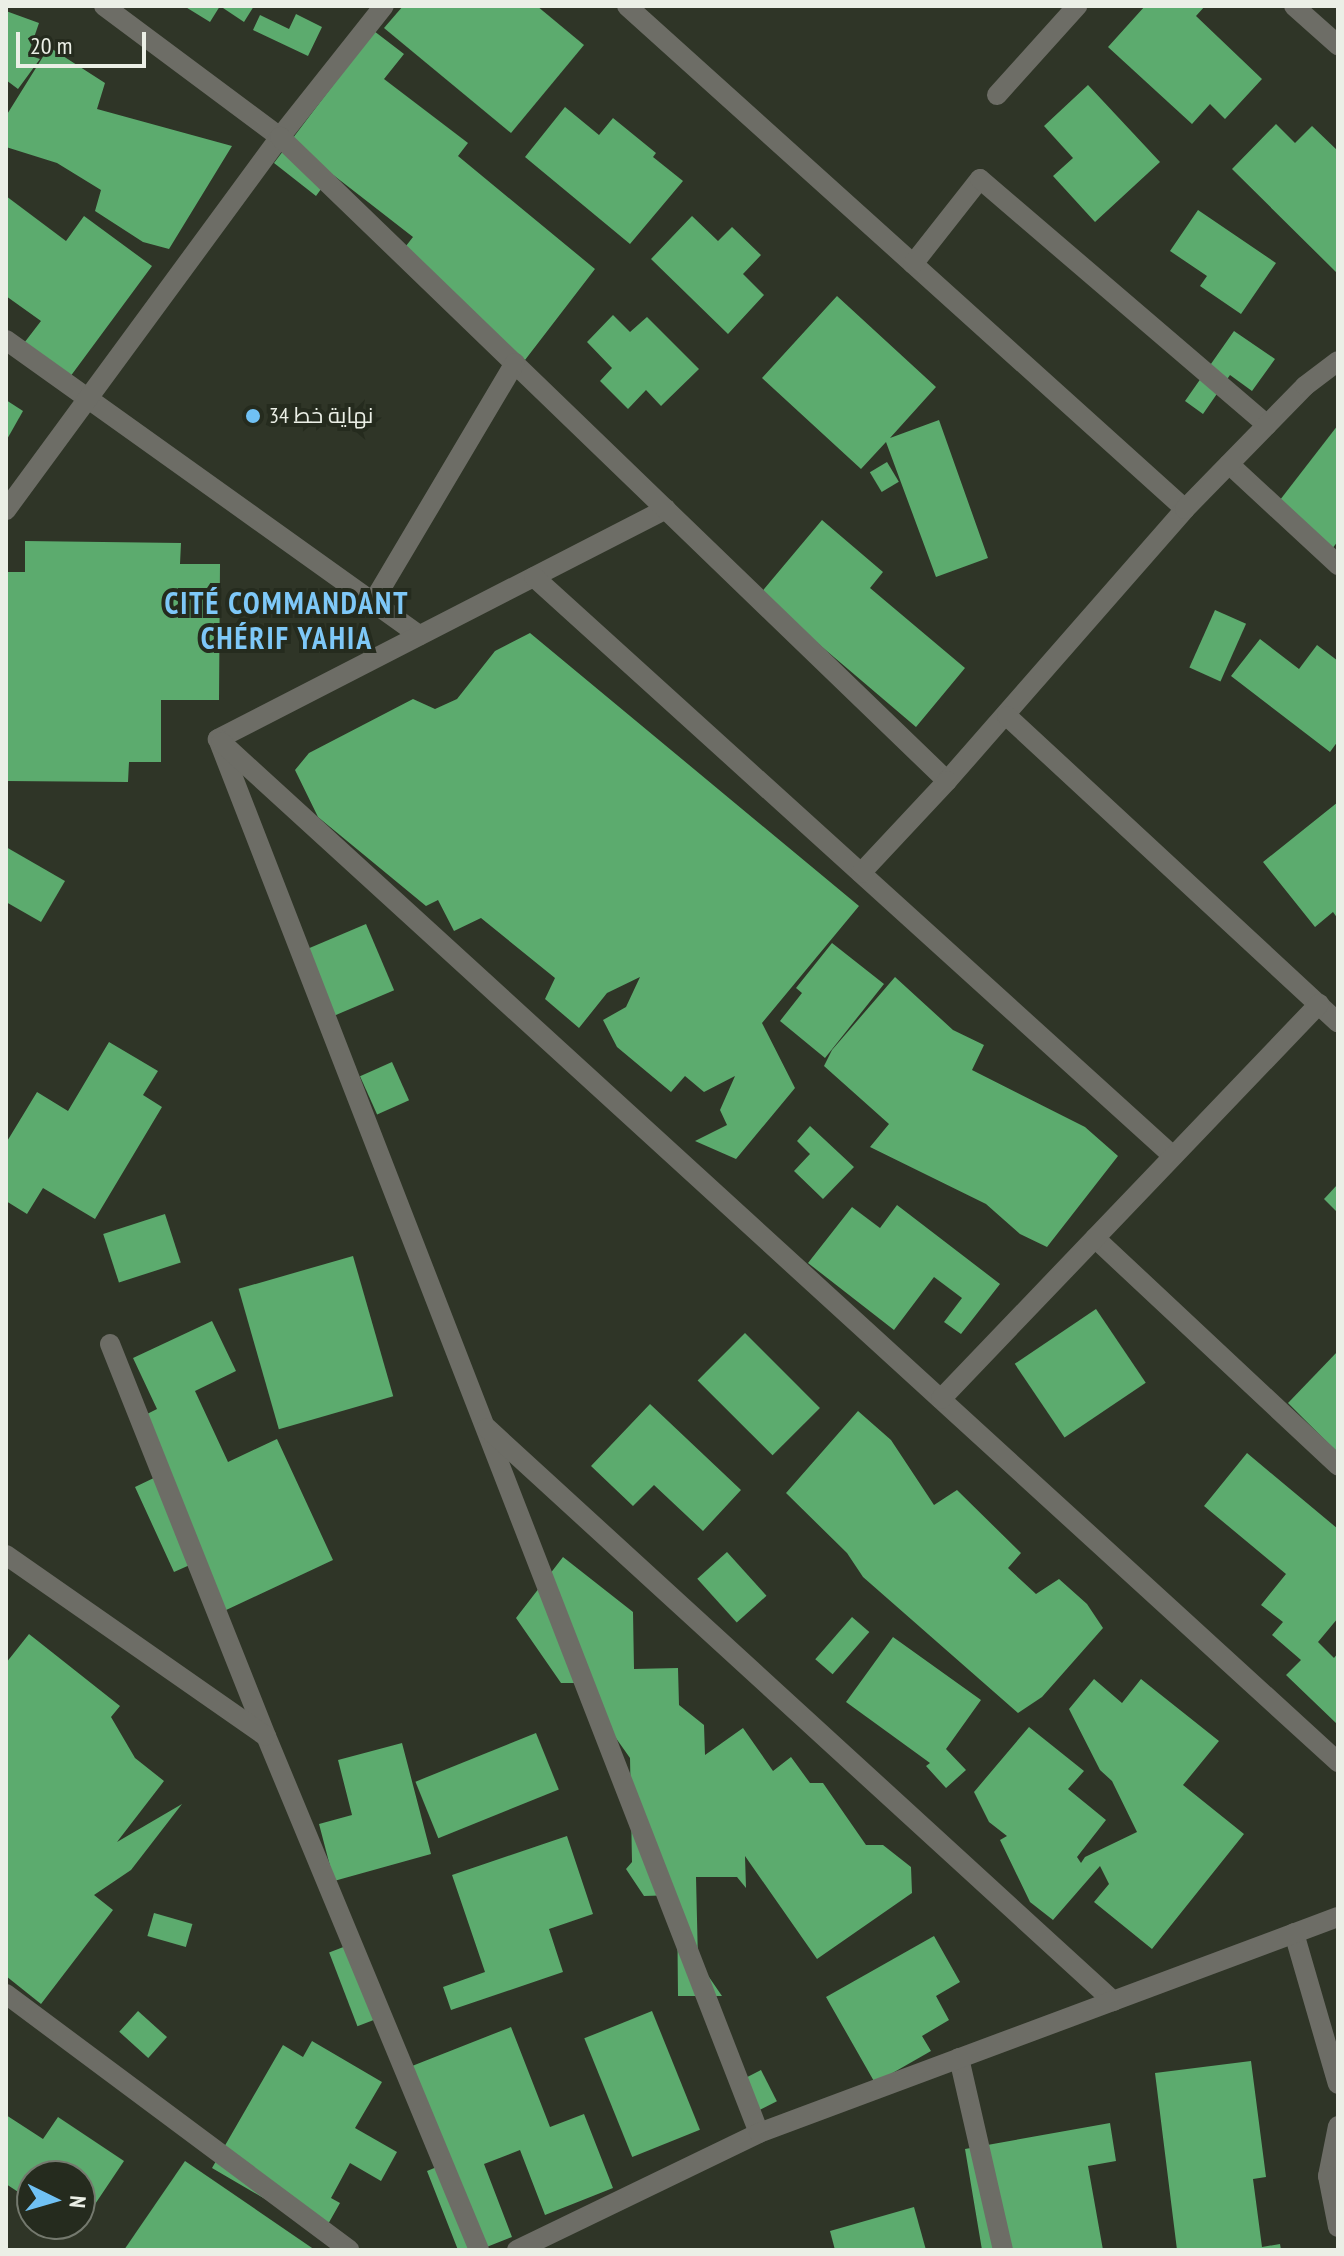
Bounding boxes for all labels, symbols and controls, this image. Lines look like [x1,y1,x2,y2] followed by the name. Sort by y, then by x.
[20,16,150,66] scale bar
[30,30,72,61] text: 20 m
[269,403,373,429] place label: نهاية خط 34
[244,407,262,425] marker: نهاية خط 34
[164,585,410,656] district label: CITÉ COMMANDANT CHÉRIF YAHIA
[16,2160,96,2240] north arrow
[63,2195,92,2209] text: N

